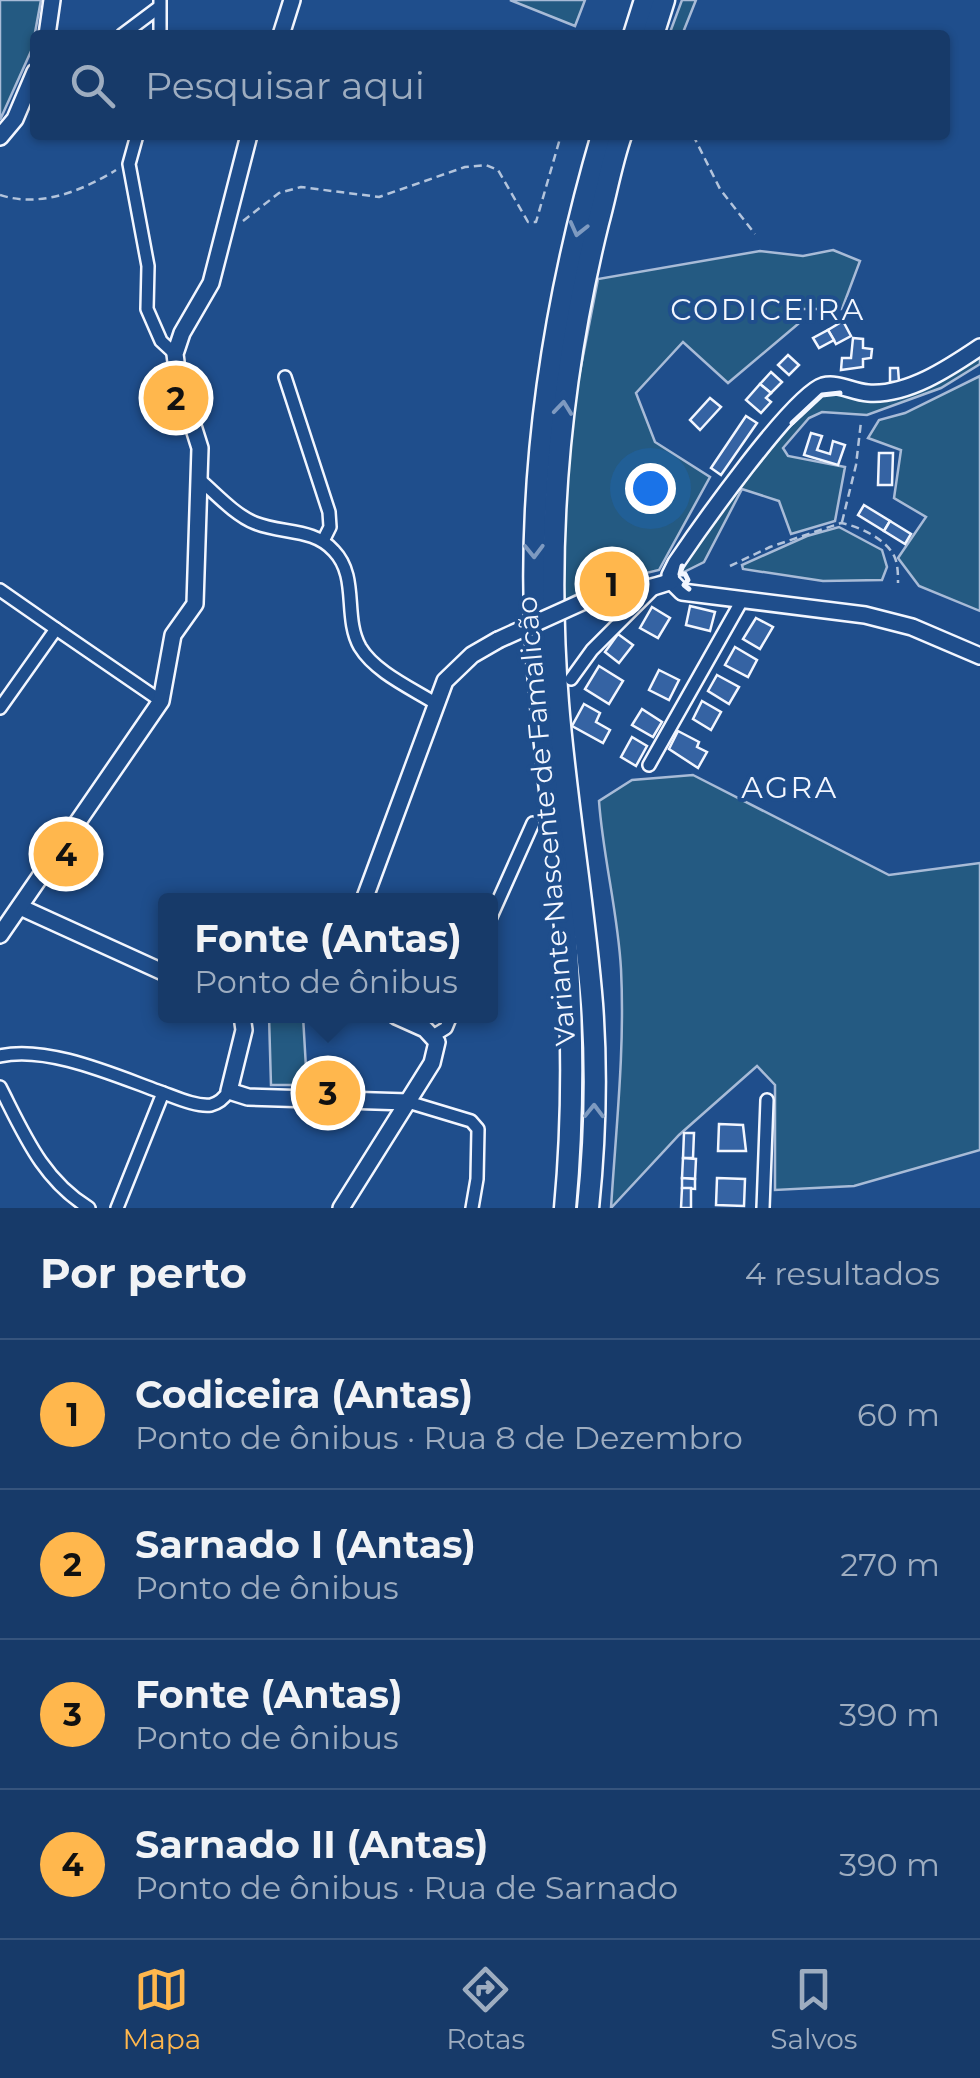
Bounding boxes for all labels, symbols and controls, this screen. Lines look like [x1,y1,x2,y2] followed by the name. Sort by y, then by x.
[30,30,950,140] search box
[65,58,120,113] icon: search
[145,62,425,109] text: Pesquisar aqui
[569,220,590,238] one-way arrow
[670,291,866,328] district label: CODICEIRA
[144,360,208,436] pin: 2
[552,400,573,416] one-way arrow
[625,463,676,514] your location
[523,544,545,559] one-way arrow
[580,546,644,622] pin: 1
[509,595,583,1047] street label: Variante Nascente de Famalicão
[741,769,839,806] district label: AGRA
[34,816,98,892] pin: 4
[158,893,498,1023] popup
[194,915,462,962] text: Fonte (Antas)
[194,962,458,1001] text: Ponto de ônibus
[296,1056,360,1130] pin: 3
[583,1102,605,1118] one-way arrow
[40,1247,247,1299] text: Por perto
[745,1254,940,1293] text: 4 resultados
[135,1371,473,1418] text: Codiceira (Antas)
[66,1395,79,1434] text: 1
[857,1395,940,1434] text: 60 m
[135,1418,743,1457] text: Ponto de ônibus · Rua 8 de Dezembro
[135,1521,476,1568] text: Sarnado I (Antas)
[63,1545,82,1584] text: 2
[840,1545,940,1584] text: 270 m
[135,1568,399,1607] text: Ponto de ônibus
[135,1671,403,1718] text: Fonte (Antas)
[63,1695,82,1734] text: 3
[839,1695,940,1734] text: 390 m
[135,1718,399,1757] text: Ponto de ônibus
[135,1821,488,1868] text: Sarnado II (Antas)
[61,1845,84,1884] text: 4
[839,1845,940,1884] text: 390 m
[135,1868,678,1907] text: Ponto de ônibus · Rua de Sarnado
[123,1962,201,2056] tab: Mapa
[446,1962,525,2056] tab: Rotas
[770,1962,857,2056] tab: Salvos

